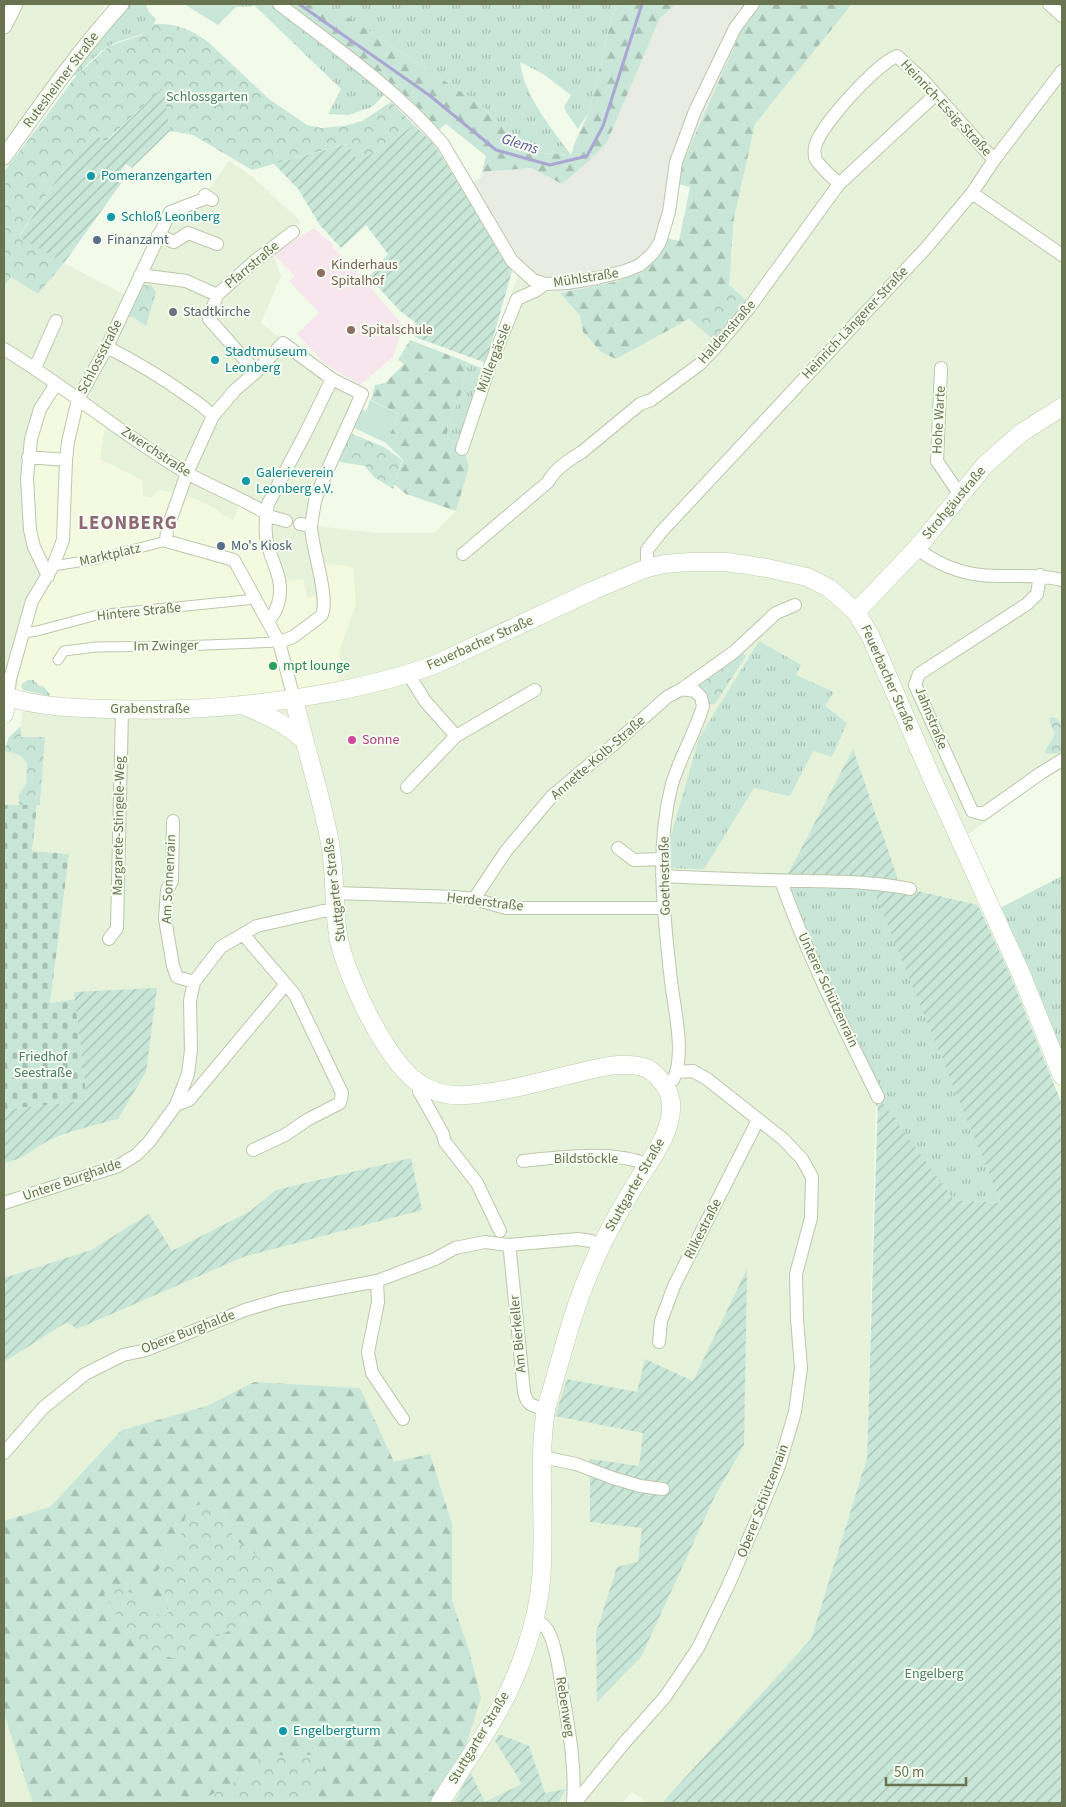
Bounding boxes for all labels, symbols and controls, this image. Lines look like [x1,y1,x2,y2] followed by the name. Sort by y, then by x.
[18,28,104,132] street label: Rutesheimer Straße
[896,55,996,161] street label: Heinrich-Essig-Straße
[166,87,248,107] park label: Schlossgarten
[499,128,541,160] water label: Glems
[101,166,212,186] place label: Pomeranzengarten
[85,170,97,182] marker: Pomeranzengarten
[121,207,220,227] place label: Schloß Leonberg
[105,211,117,223] marker: Schloß Leonberg
[107,230,169,250] place label: Finanzamt
[91,234,103,246] marker: Finanzamt
[221,236,283,294] street label: Pfarrstraße
[331,255,398,291] place label: Kinderhaus Spitalhof
[797,262,913,384] street label: Heinrich-Längerer-Straße
[552,263,620,293] street label: Mühlstraße
[315,267,327,279] marker: Kinderhaus Spitalhof
[694,296,761,368] street label: Haldenstraße
[183,302,250,322] place label: Stadtkirche
[167,306,179,318] marker: Stadtkirche
[73,316,127,398] street label: Schlossstraße
[361,320,433,340] place label: Spitalschule
[472,320,516,396] street label: Müllergässle
[345,324,357,336] marker: Spitalschule
[225,342,307,378] place label: Stadtmuseum Leonberg
[209,354,221,366] marker: Stadtmuseum Leonberg
[927,385,951,455] street label: Hohe Warte
[117,422,195,482] street label: Zwerchstraße
[917,462,991,544] street label: Strohgäustraße
[256,463,334,499] place label: Galerieverein Leonberg e.V.
[240,475,252,487] marker: Galerieverein Leonberg e.V.
[78,510,178,537] district label: LEONBERG
[231,536,292,556] place label: Mo's Kiosk
[77,538,143,572] street label: Marktplatz
[215,540,227,552] marker: Mo's Kiosk
[96,598,182,626] street label: Hintere Straße
[424,611,537,675] street label: Feuerbacher Straße
[856,622,920,735] street label: Feuerbacher Straße
[133,635,199,657] street label: Im Zwinger
[283,656,350,676] place label: mpt lounge
[267,660,279,672] marker: mpt lounge
[909,684,953,752] street label: Jahnstraße
[110,699,190,719] street label: Grabenstraße
[546,711,650,805] street label: Annette-Kolb-Straße
[362,730,399,750] place label: Sonne
[346,734,358,746] marker: Sonne
[108,756,130,896] street label: Margarete-Stingele-Weg
[157,834,181,924] street label: Am Sonnenrain
[654,836,676,916] street label: Goethestraße
[319,837,351,943] street label: Stuttgarter Straße
[445,887,525,917] street label: Herderstraße
[793,929,863,1051] street label: Unterer Schützenrain
[14,1047,72,1083] park label: Friedhof Seestraße
[600,1135,670,1235] street label: Stuttgarter Straße
[554,1149,618,1169] street label: Bildstöckle
[20,1154,124,1206] street label: Untere Burghalde
[679,1195,727,1263] street label: Rilkestraße
[505,1294,531,1374] street label: Am Bierkeller
[138,1305,238,1359] street label: Obere Burghalde
[732,1441,794,1561] street label: Oberer Schützenrain
[905,1664,963,1684] park label: Engelberg
[550,1675,580,1739] street label: Rebenweg
[443,1688,515,1788] street label: Stuttgarter Straße
[293,1721,381,1741] place label: Engelbergturm
[277,1725,289,1737] marker: Engelbergturm
[886,1754,966,1786] scale bar
[894,1762,924,1783] text: 50 m

